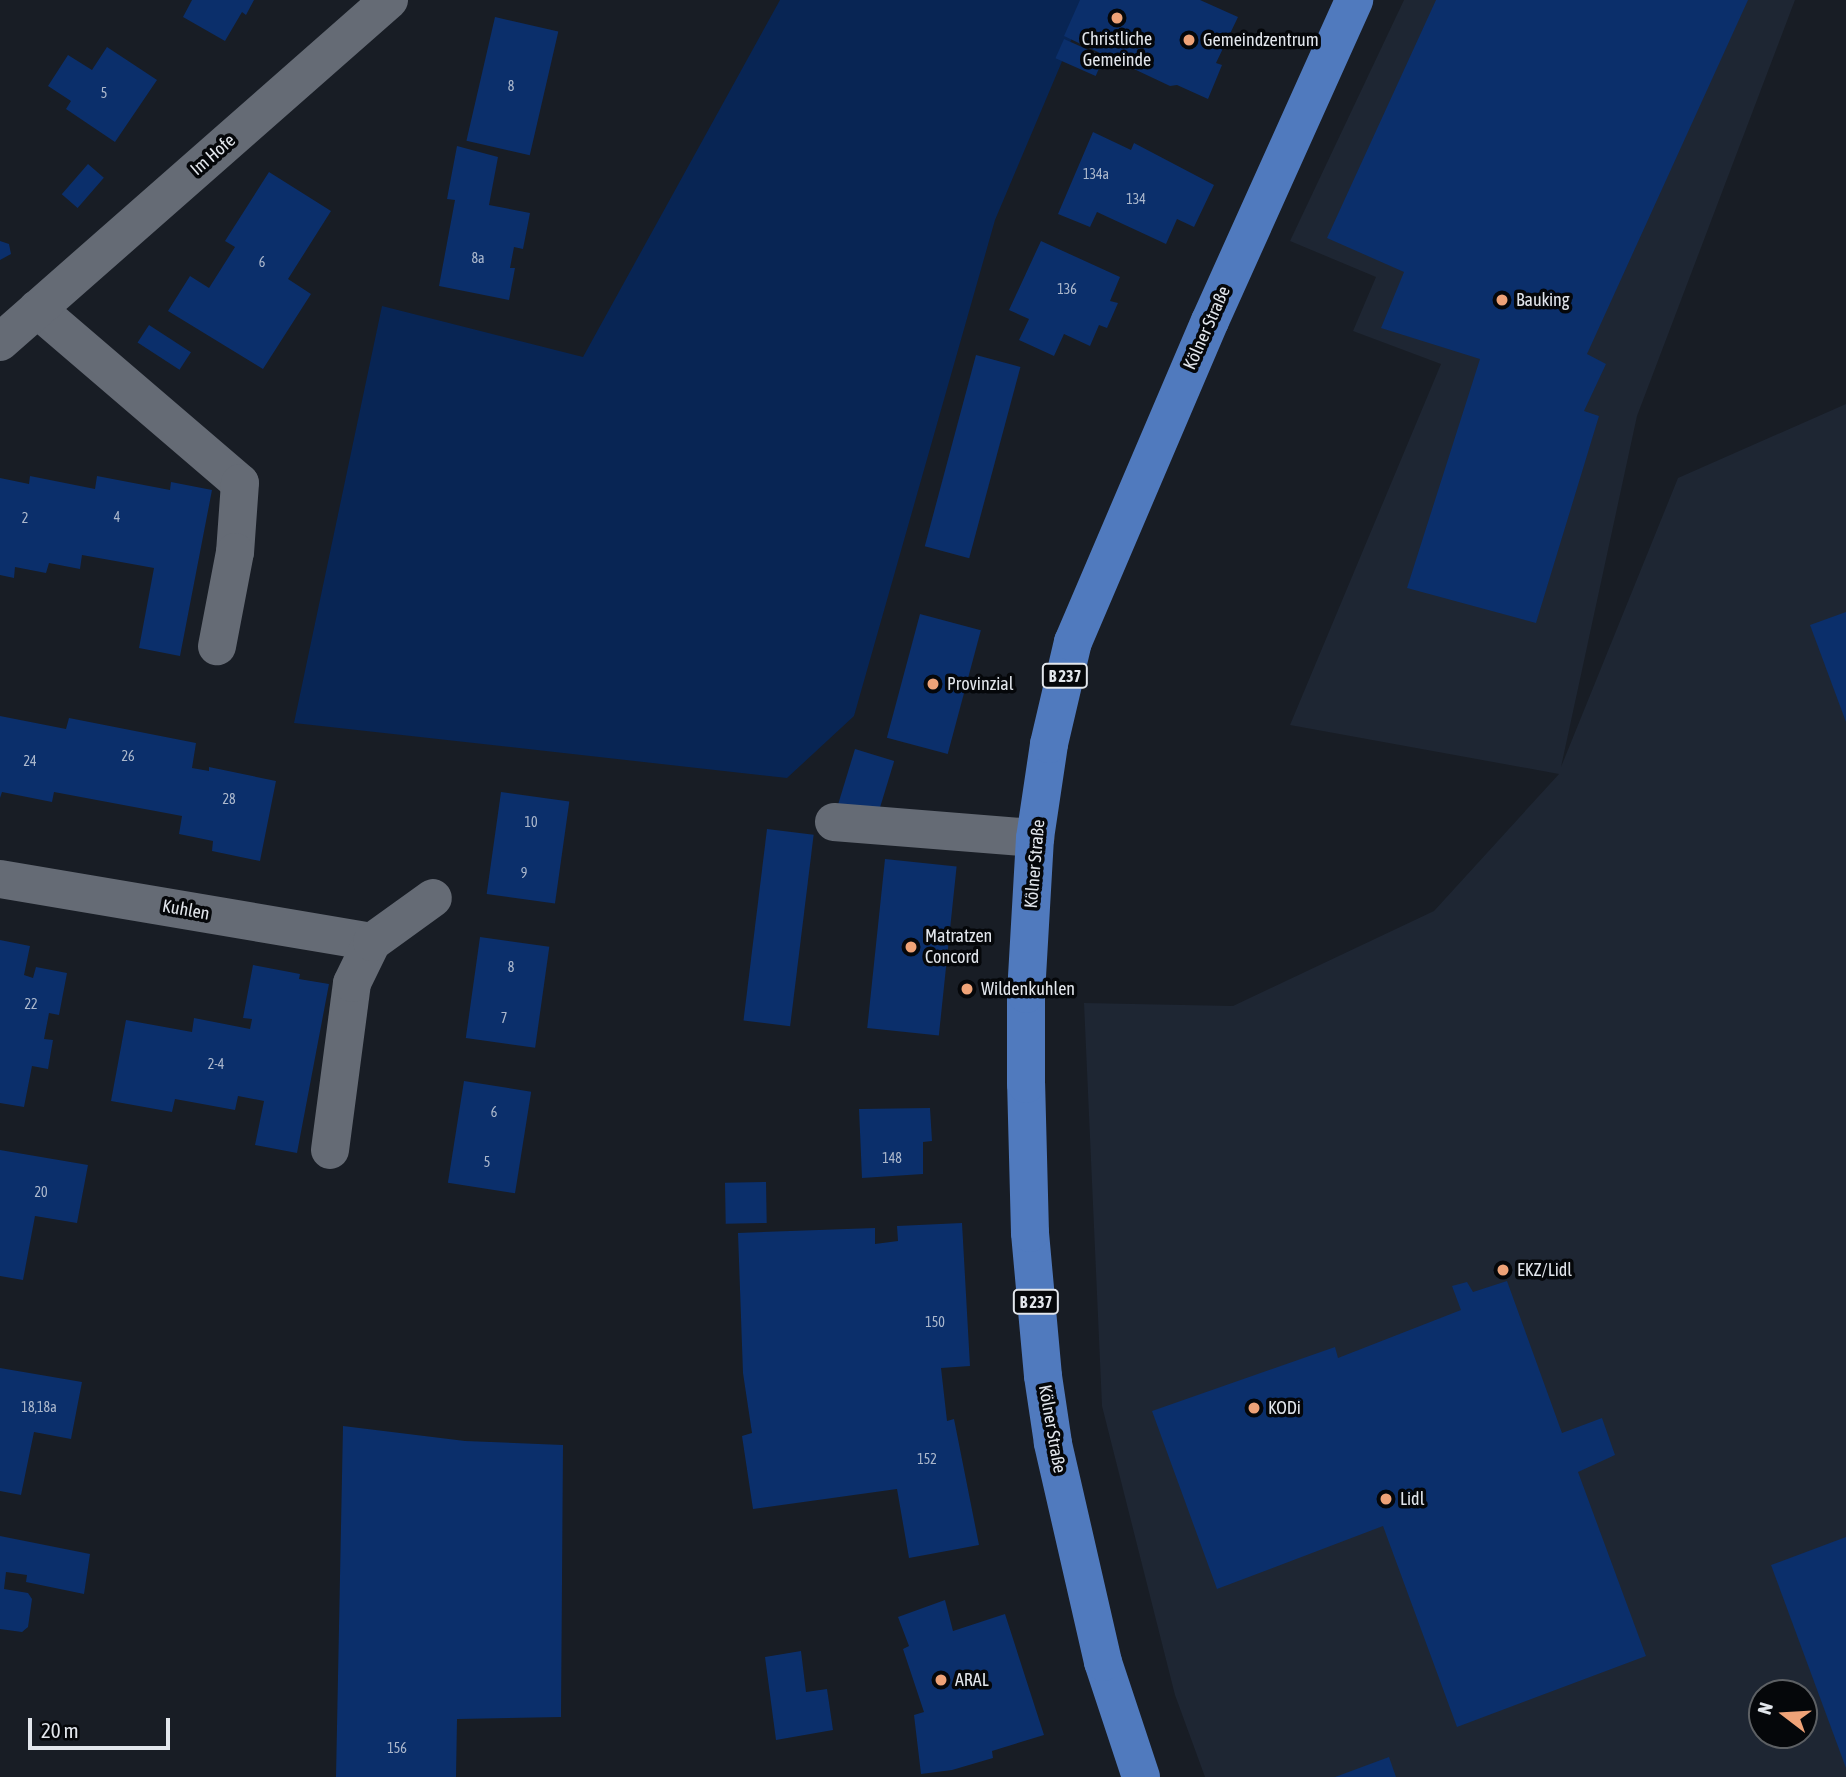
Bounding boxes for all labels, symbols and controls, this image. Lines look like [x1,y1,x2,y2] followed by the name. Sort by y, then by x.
[1109,10,1125,26] marker: Christliche Gemeinde
[1082,29,1152,72] place label: Christliche Gemeinde
[1203,29,1319,51] place label: Gemeindzentrum
[1181,32,1197,48] marker: Gemeindzentrum
[508,78,514,94] house number: 8
[101,85,107,101] house number: 5
[186,130,240,180] street label: Im Hofe
[1083,166,1109,182] house number: 134a
[1126,191,1146,207] house number: 134
[471,250,485,266] house number: 8a
[259,254,265,270] house number: 6
[1057,281,1077,297] house number: 136
[1179,283,1235,373] street label: Kölner Straße
[1516,289,1570,311] place label: Bauking
[1494,292,1510,308] marker: Bauking
[114,509,120,525] house number: 4
[22,510,28,526] house number: 2
[1040,664,1090,688] road number: B 237
[947,673,1013,695] place label: Provinzial
[925,676,941,692] marker: Provinzial
[121,748,135,764] house number: 26
[23,753,37,769] house number: 24
[222,791,236,807] house number: 28
[524,814,538,830] house number: 10
[1020,819,1050,909] street label: Kölner Straße
[521,865,527,881] house number: 9
[161,895,211,925] street label: Kuhlen
[925,926,992,968] place label: Matratzen Concord
[903,939,919,955] marker: Matratzen Concord
[508,959,514,975] house number: 8
[981,978,1075,1000] place label: Wildenkuhlen
[959,981,975,997] marker: Wildenkuhlen
[24,996,38,1012] house number: 22
[501,1010,507,1026] house number: 7
[208,1056,224,1072] house number: 2-4
[491,1104,497,1120] house number: 6
[882,1150,902,1166] house number: 148
[484,1154,490,1170] house number: 5
[34,1184,48,1200] house number: 20
[1517,1259,1572,1281] place label: EKZ/Lidl
[1495,1262,1511,1278] marker: EKZ/Lidl
[1012,1290,1060,1314] road number: B 237
[925,1314,945,1330] house number: 150
[1034,1383,1070,1475] street label: Kölner Straße
[1268,1397,1301,1419] place label: KODi
[21,1399,57,1415] house number: 18,18a
[1246,1400,1262,1416] marker: KODi
[917,1451,937,1467] house number: 152
[1400,1488,1424,1510] place label: Lidl
[1378,1491,1394,1507] marker: Lidl
[955,1669,989,1691] place label: ARAL
[933,1672,949,1688] marker: ARAL
[1748,1679,1818,1749] north arrow
[1753,1700,1777,1717] text: N
[32,1704,173,1748] scale bar
[41,1718,79,1742] text: 20 m
[387,1740,407,1756] house number: 156

